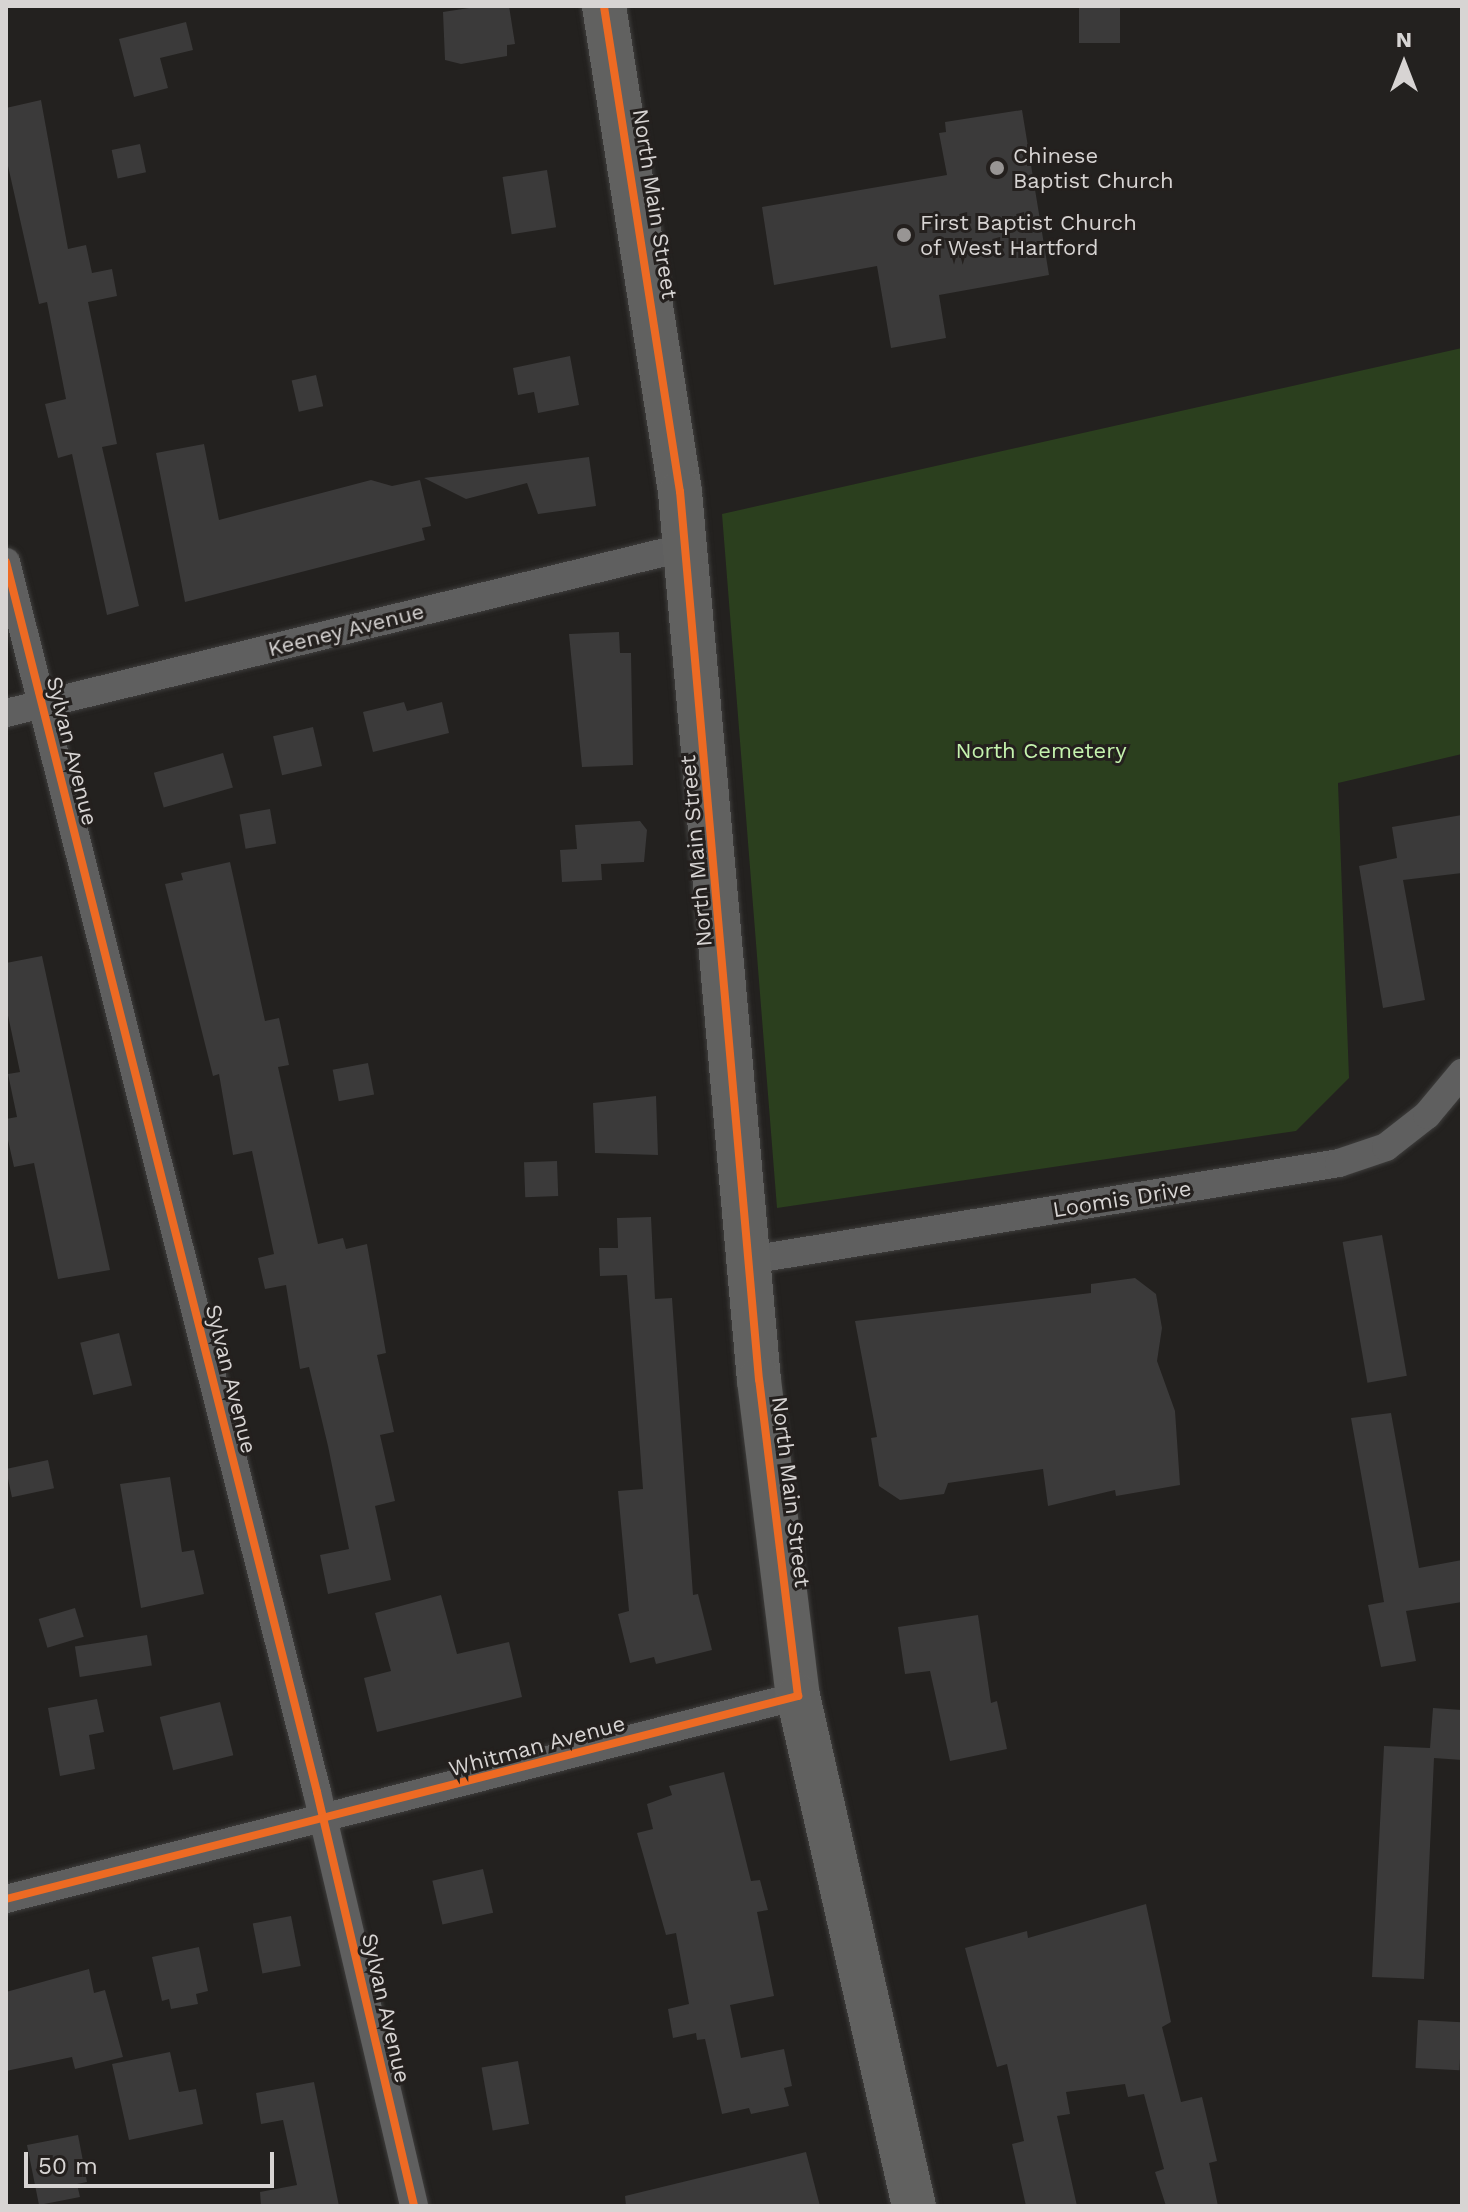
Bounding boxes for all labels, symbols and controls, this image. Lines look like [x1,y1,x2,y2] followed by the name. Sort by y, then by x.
[1364,24,1444,104] north arrow
[1396,27,1412,52] text: N
[627,107,683,301] street label: North Main Street
[1013,142,1174,194] place label: Chinese Baptist Church
[988,159,1006,177] marker: Chinese Baptist Church
[920,209,1137,260] place label: First Baptist Church of West Hartford
[895,226,913,244] marker: First Baptist Church of West Hartford
[265,598,427,662] street label: Keeney Avenue
[41,673,103,829] street label: Sylvan Avenue
[955,738,1127,764] park label: North Cemetery
[674,754,718,948] street label: North Main Street
[1051,1175,1193,1223] street label: Loomis Drive
[200,1301,262,1457] street label: Sylvan Avenue
[766,1395,816,1589] street label: North Main Street
[446,1710,628,1782] street label: Whitman Avenue
[356,1930,416,2086] street label: Sylvan Avenue
[28,2136,278,2186] scale bar
[38,2152,98,2180] text: 50 m

